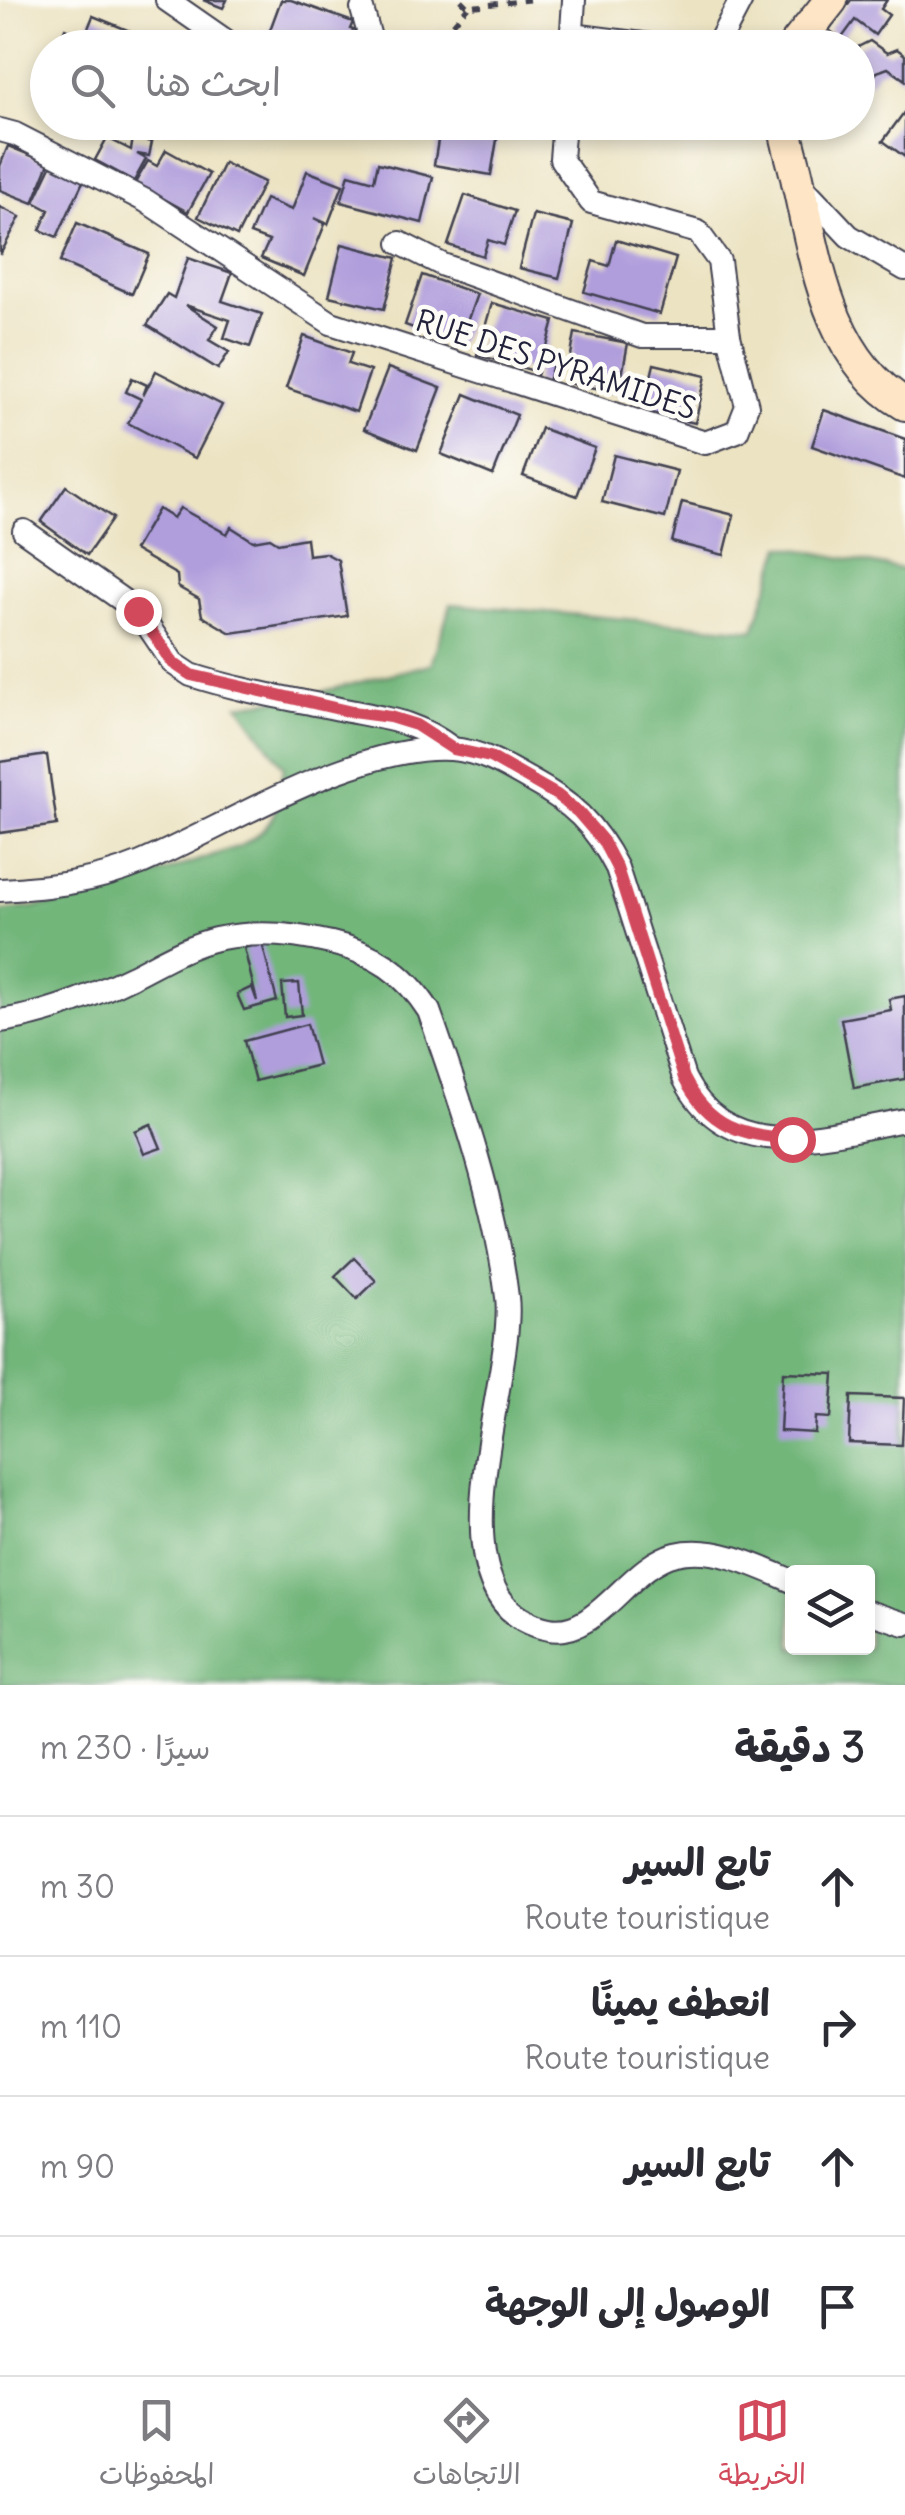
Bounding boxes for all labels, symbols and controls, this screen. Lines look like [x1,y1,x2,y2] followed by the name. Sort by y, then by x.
[30,30,875,140] search box
[65,58,120,113] icon: search
[145,59,281,106] text: ابحث هنا
[411,301,701,427] street label: RUE DES PYRAMIDES
[116,589,162,635] route end
[770,1117,816,1163] route start
[785,1565,875,1655] map controls
[785,1565,875,1655] button: layers
[734,1721,865,1773] text: 3 دقيقة
[40,1727,211,1768] text: سيرًا · 230 m
[626,1839,770,1886] text: تابع السير
[810,1859,865,1914] icon: ahead
[40,1866,115,1907] text: 30 m
[524,1897,770,1938] text: Route touristique
[591,1979,770,2026] text: انعطف يمينًا
[810,1999,865,2054] icon: right
[40,2006,122,2047] text: 110 m
[524,2037,770,2078] text: Route touristique
[810,2139,865,2194] icon: ahead
[626,2140,770,2187] text: تابع السير
[40,2146,115,2187] text: 90 m
[810,2279,865,2334] icon: arrive
[485,2280,770,2327] text: الوصول إلى الوجهة
[99,2393,214,2499] tab: المحفوظات
[412,2393,521,2499] tab: الاتجاهات
[719,2393,806,2499] tab: الخريطة

